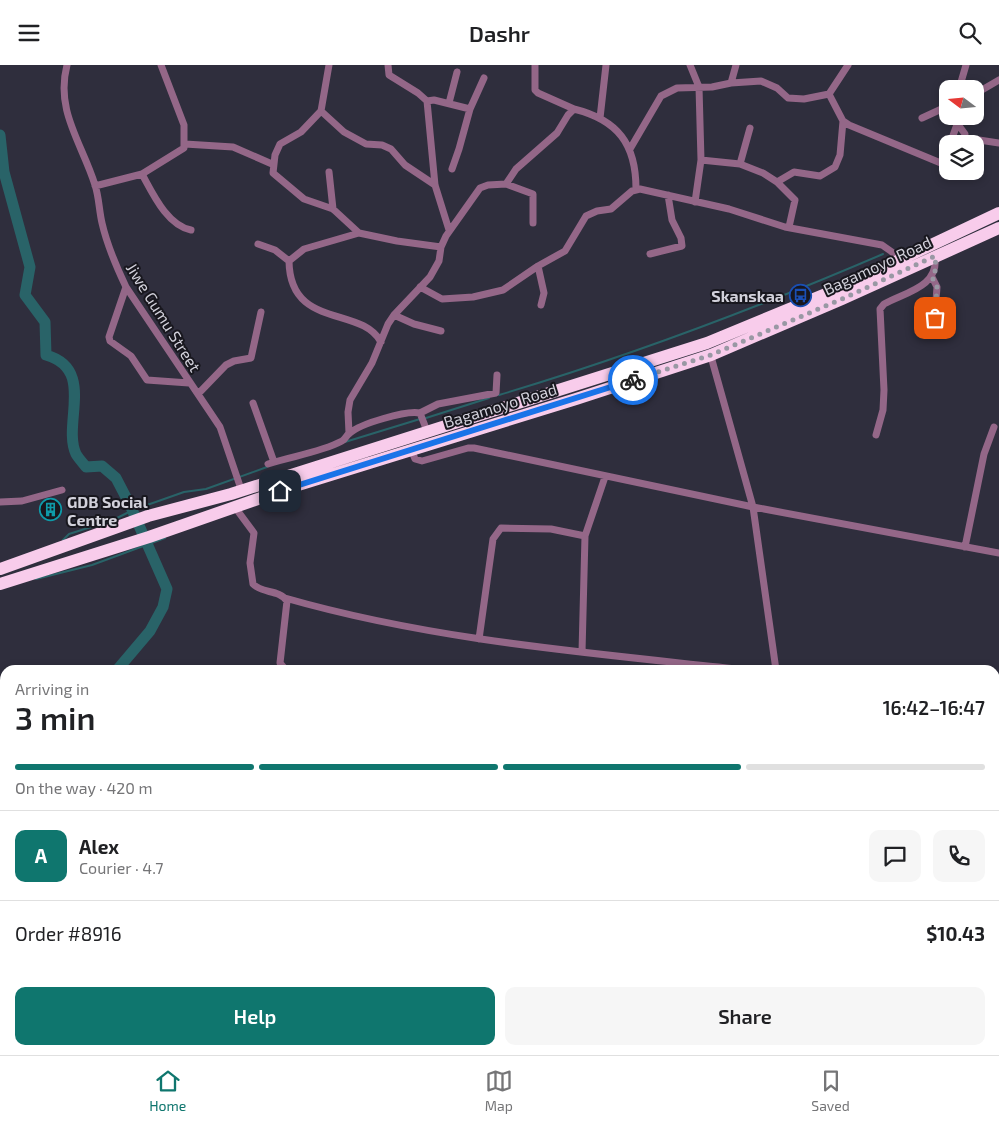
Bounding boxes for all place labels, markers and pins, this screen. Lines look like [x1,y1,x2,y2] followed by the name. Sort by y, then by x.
[788,283,812,307] bus stop icon: Skanskaa
[711,286,784,305] place label: Skanskaa
[914,297,956,339] pin
[259,470,301,512] pin
[67,492,148,529] place label: GDB Social Centre
[39,498,63,522] building icon: GDB Social Centre

